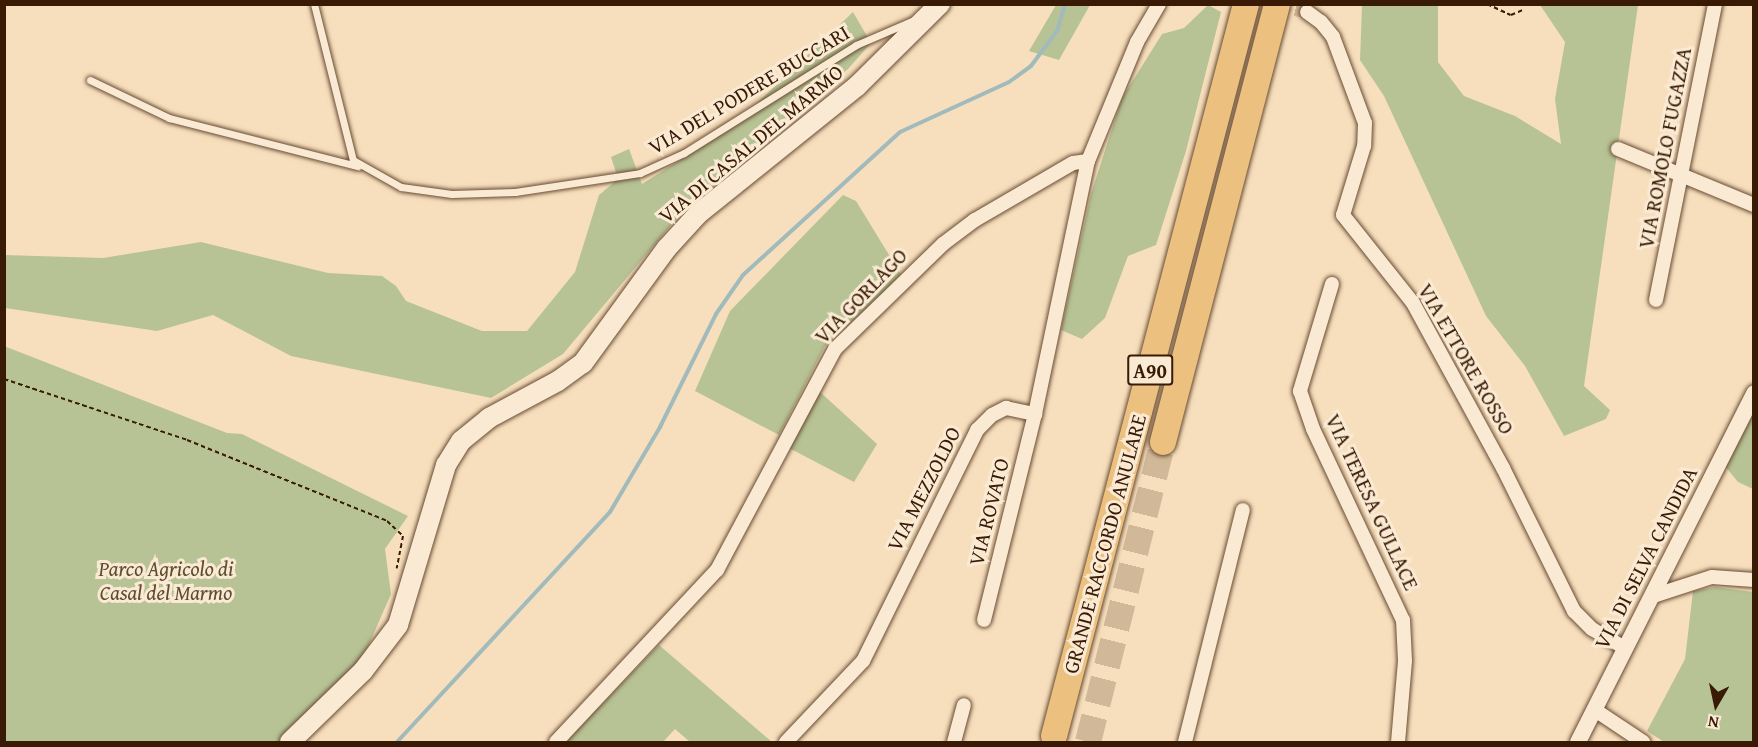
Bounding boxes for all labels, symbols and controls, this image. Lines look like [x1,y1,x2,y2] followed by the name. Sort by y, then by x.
[644,20,854,160] street label: VIA DEL PODERE BUCCARI
[1633,45,1697,251] street label: VIA ROMOLO FUGAZZA
[654,59,848,229] street label: VIA DI CASAL DEL MARMO
[809,243,913,349] street label: VIA GORLAGO
[1413,279,1519,439] street label: VIA ETTORE ROSSO
[1126,353,1174,387] road number: A90
[1320,410,1424,594] street label: VIA TERESA GULLACE
[1058,412,1152,676] street label: GRANDE RACCORDO ANULARE
[882,423,966,555] street label: VIA MEZZOLDO
[964,456,1014,568] street label: VIA ROVATO
[1589,463,1703,653] street label: VIA DI SELVA CANDIDA
[99,556,233,606] park label: Parco Agricolo di Casal del Marmo
[1686,675,1746,735] north arrow
[1706,710,1720,735] text: N

